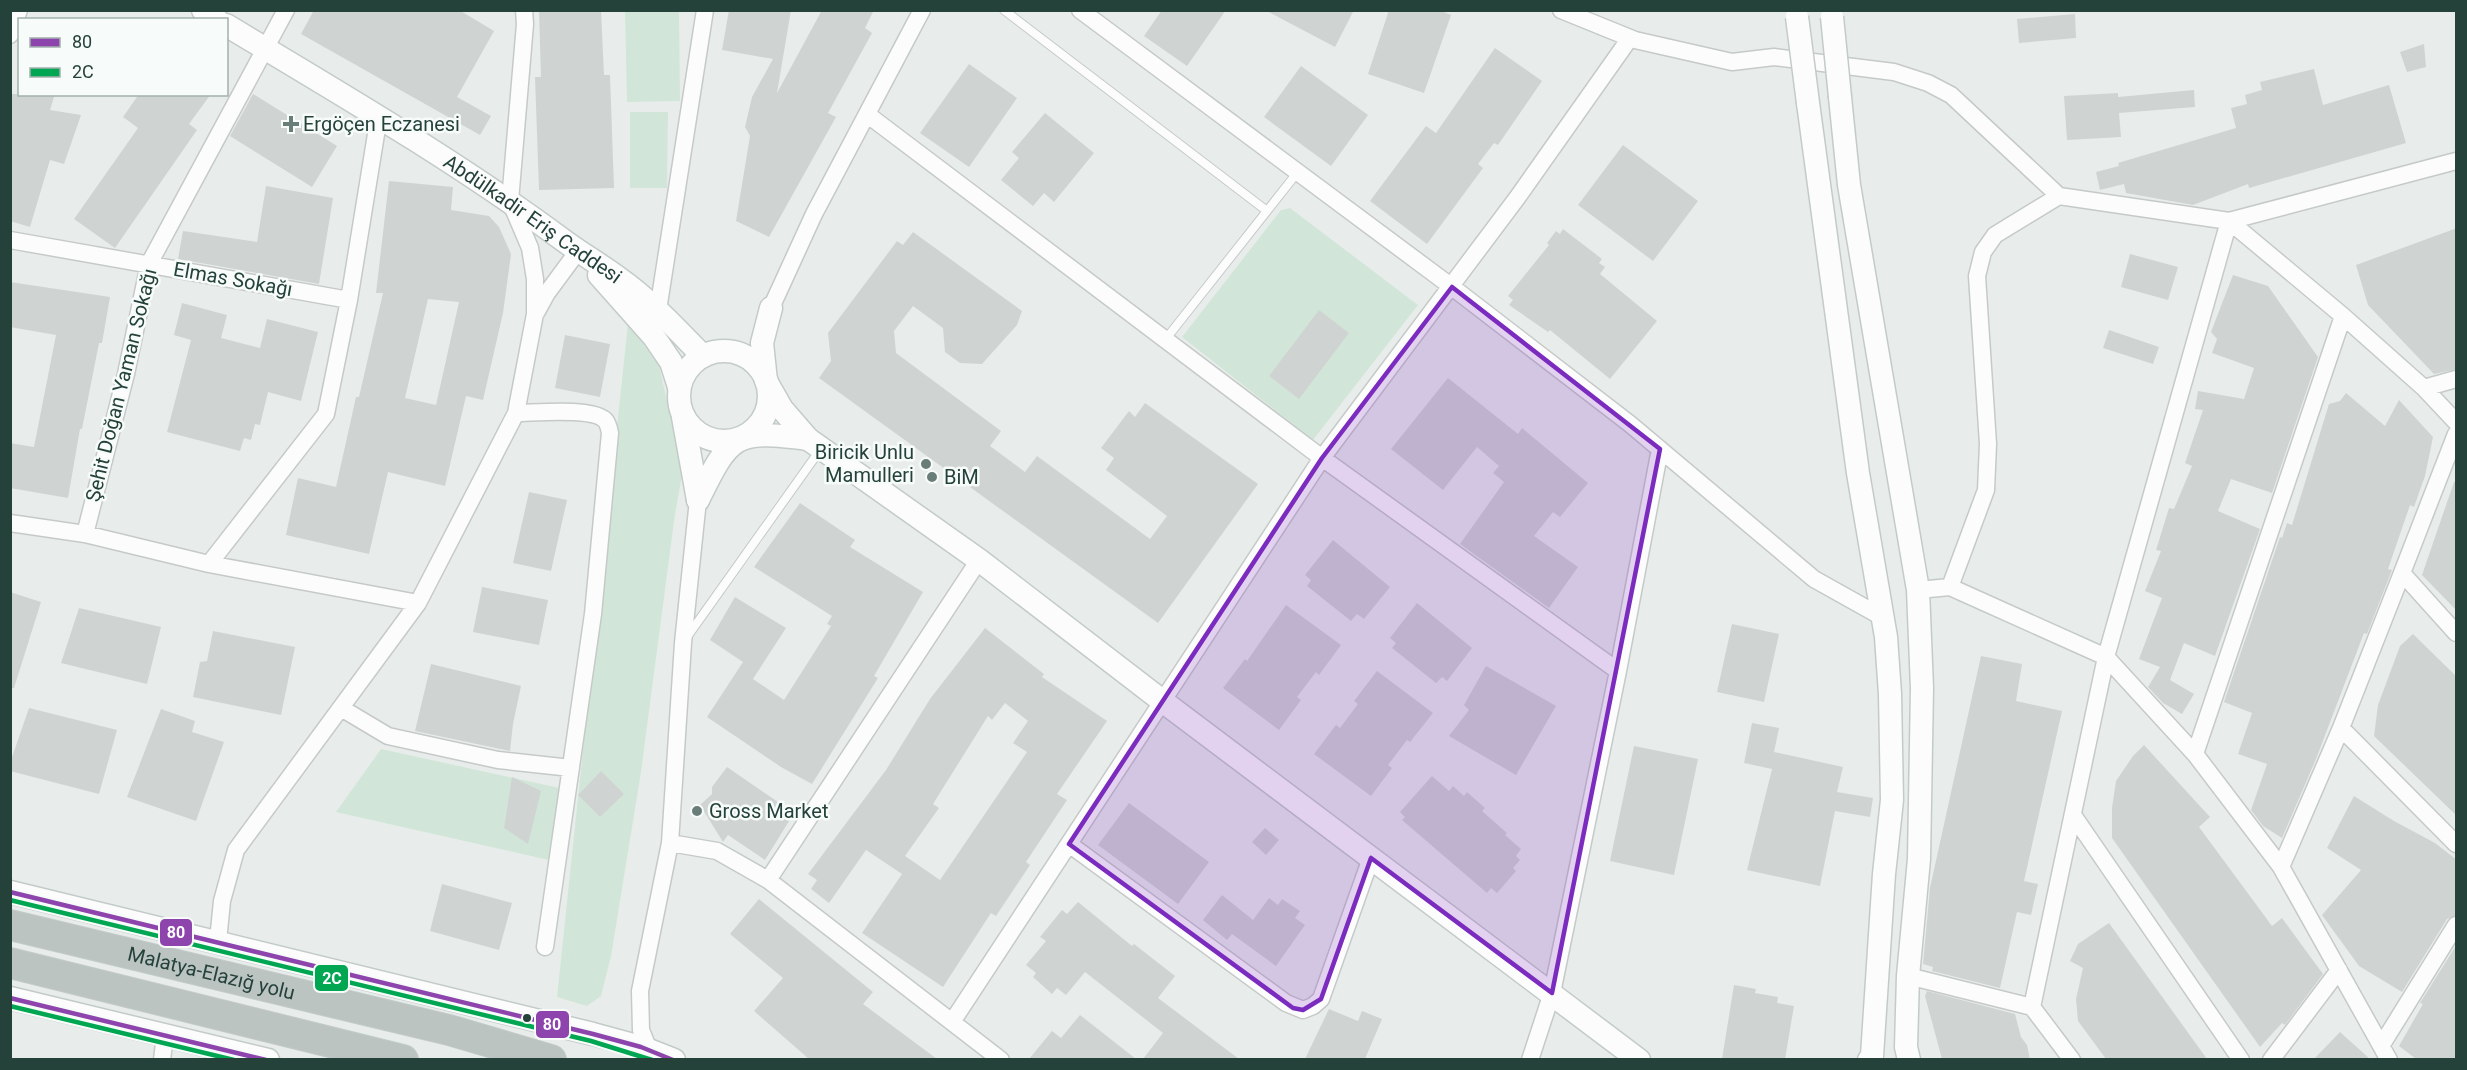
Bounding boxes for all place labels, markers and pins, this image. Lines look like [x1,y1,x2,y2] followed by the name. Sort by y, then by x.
[303,112,460,136] place label: Ergöçen Eczanesi
[284,117,298,131] marker: Ergöçen Eczanesi
[815,440,914,487] place label: Biricik Unlu Mamulleri
[919,457,933,471] marker: Biricik Unlu Mamulleri
[944,465,979,489] place label: BiM
[925,470,939,484] marker: BiM
[709,799,828,823] place label: Gross Market
[690,804,704,818] marker: Gross Market
[521,1012,533,1024] unlabelled marker

